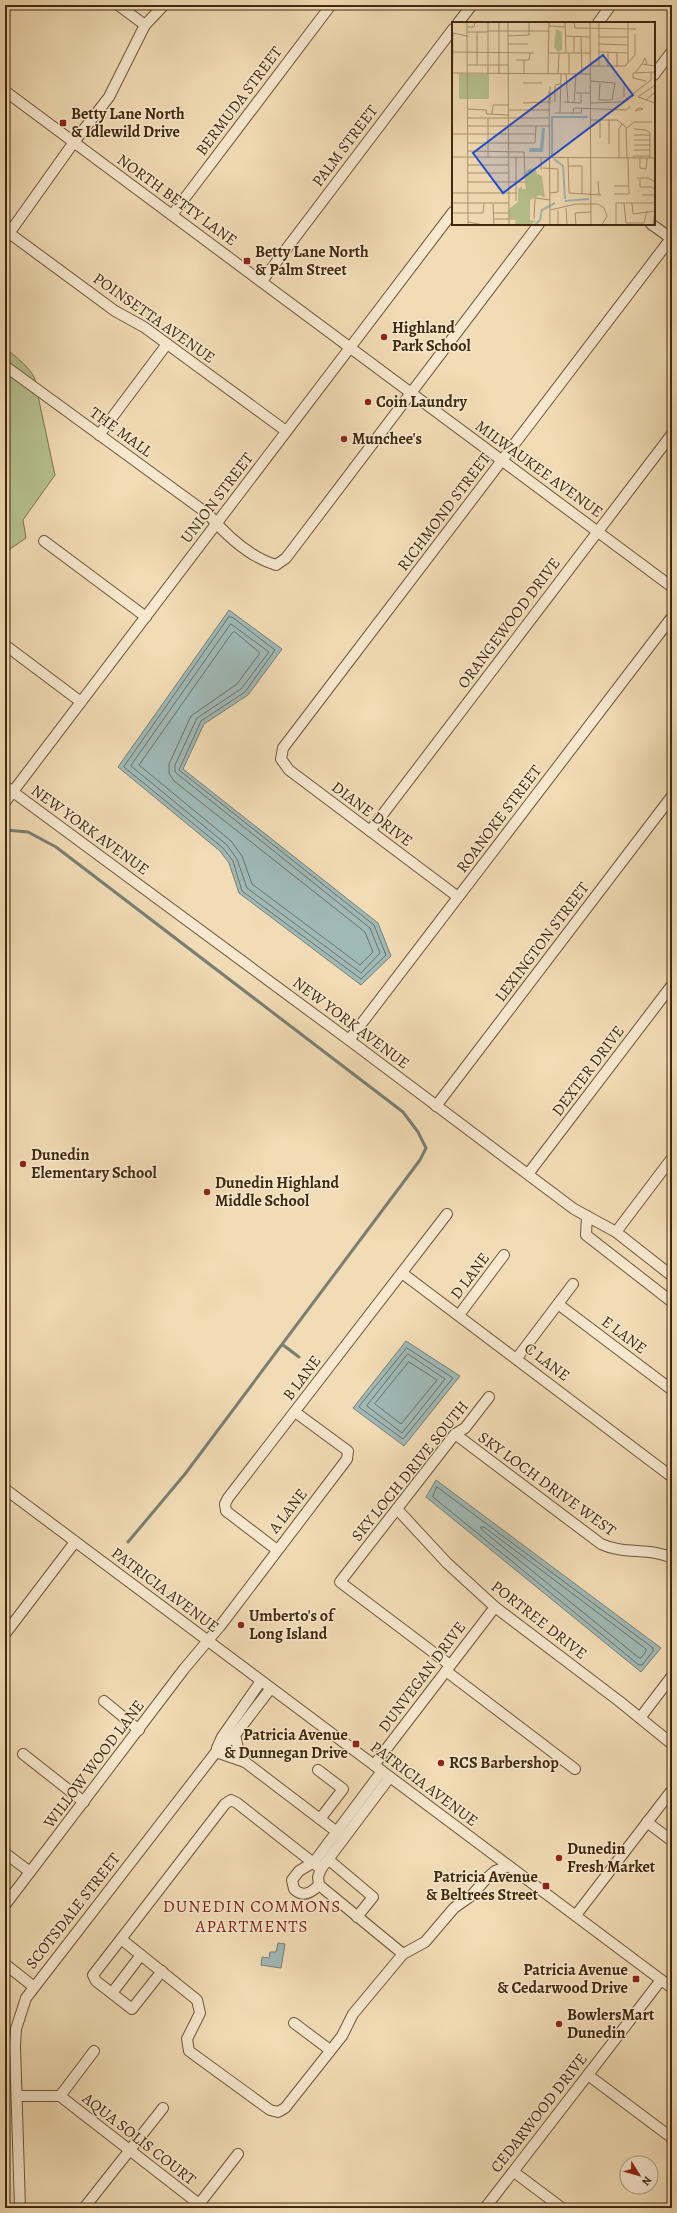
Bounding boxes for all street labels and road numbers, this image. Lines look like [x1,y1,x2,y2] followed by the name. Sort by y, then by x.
[191,42,288,160] street label: BERMUDA STREET
[307,100,383,191] street label: PALM STREET
[112,149,242,251] street label: NORTH BETTY LANE
[88,268,220,368] street label: POINSETTA AVENUE
[85,402,157,463] street label: THE MALL
[471,415,607,523] street label: MILWAUKEE AVENUE
[176,448,259,548] street label: UNION STREET
[392,448,496,576] street label: RICHMOND STREET
[452,553,566,693] street label: ORANGEWOOD DRIVE
[451,760,547,877] street label: ROANOKE STREET
[327,776,417,852] street label: DIANE DRIVE
[26,780,154,880] street label: NEW YORK AVENUE
[490,877,594,1006] street label: LEXINGTON STREET
[288,972,414,1074] street label: NEW YORK AVENUE
[547,1021,629,1121] street label: DEXTER DRIVE
[445,1248,495,1304] street label: D LANE
[597,1311,651,1359] street label: E LANE
[520,1338,574,1386] street label: C LANE
[278,1351,326,1405] street label: B LANE
[346,1396,474,1546] street label: SKY LOCH DRIVE SOUTH
[474,1426,621,1542] street label: SKY LOCH DRIVE WEST
[263,1484,312,1539] street label: A LANE
[107,1542,223,1638] street label: PATRICIA AVENUE
[486,1576,592,1664] street label: PORTREE DRIVE
[373,1617,471,1737] street label: DUNVEGAN DRIVE
[38,1695,149,1833] street label: WILLOW WOOD LANE
[366,1736,482,1832] street label: PATRICIA AVENUE
[21,1848,126,1974] street label: SCOTSDALE STREET
[485,2049,593,2177] street label: CEDARWOOD DRIVE
[77,2087,201,2191] street label: AQUA SOLIS COURT

